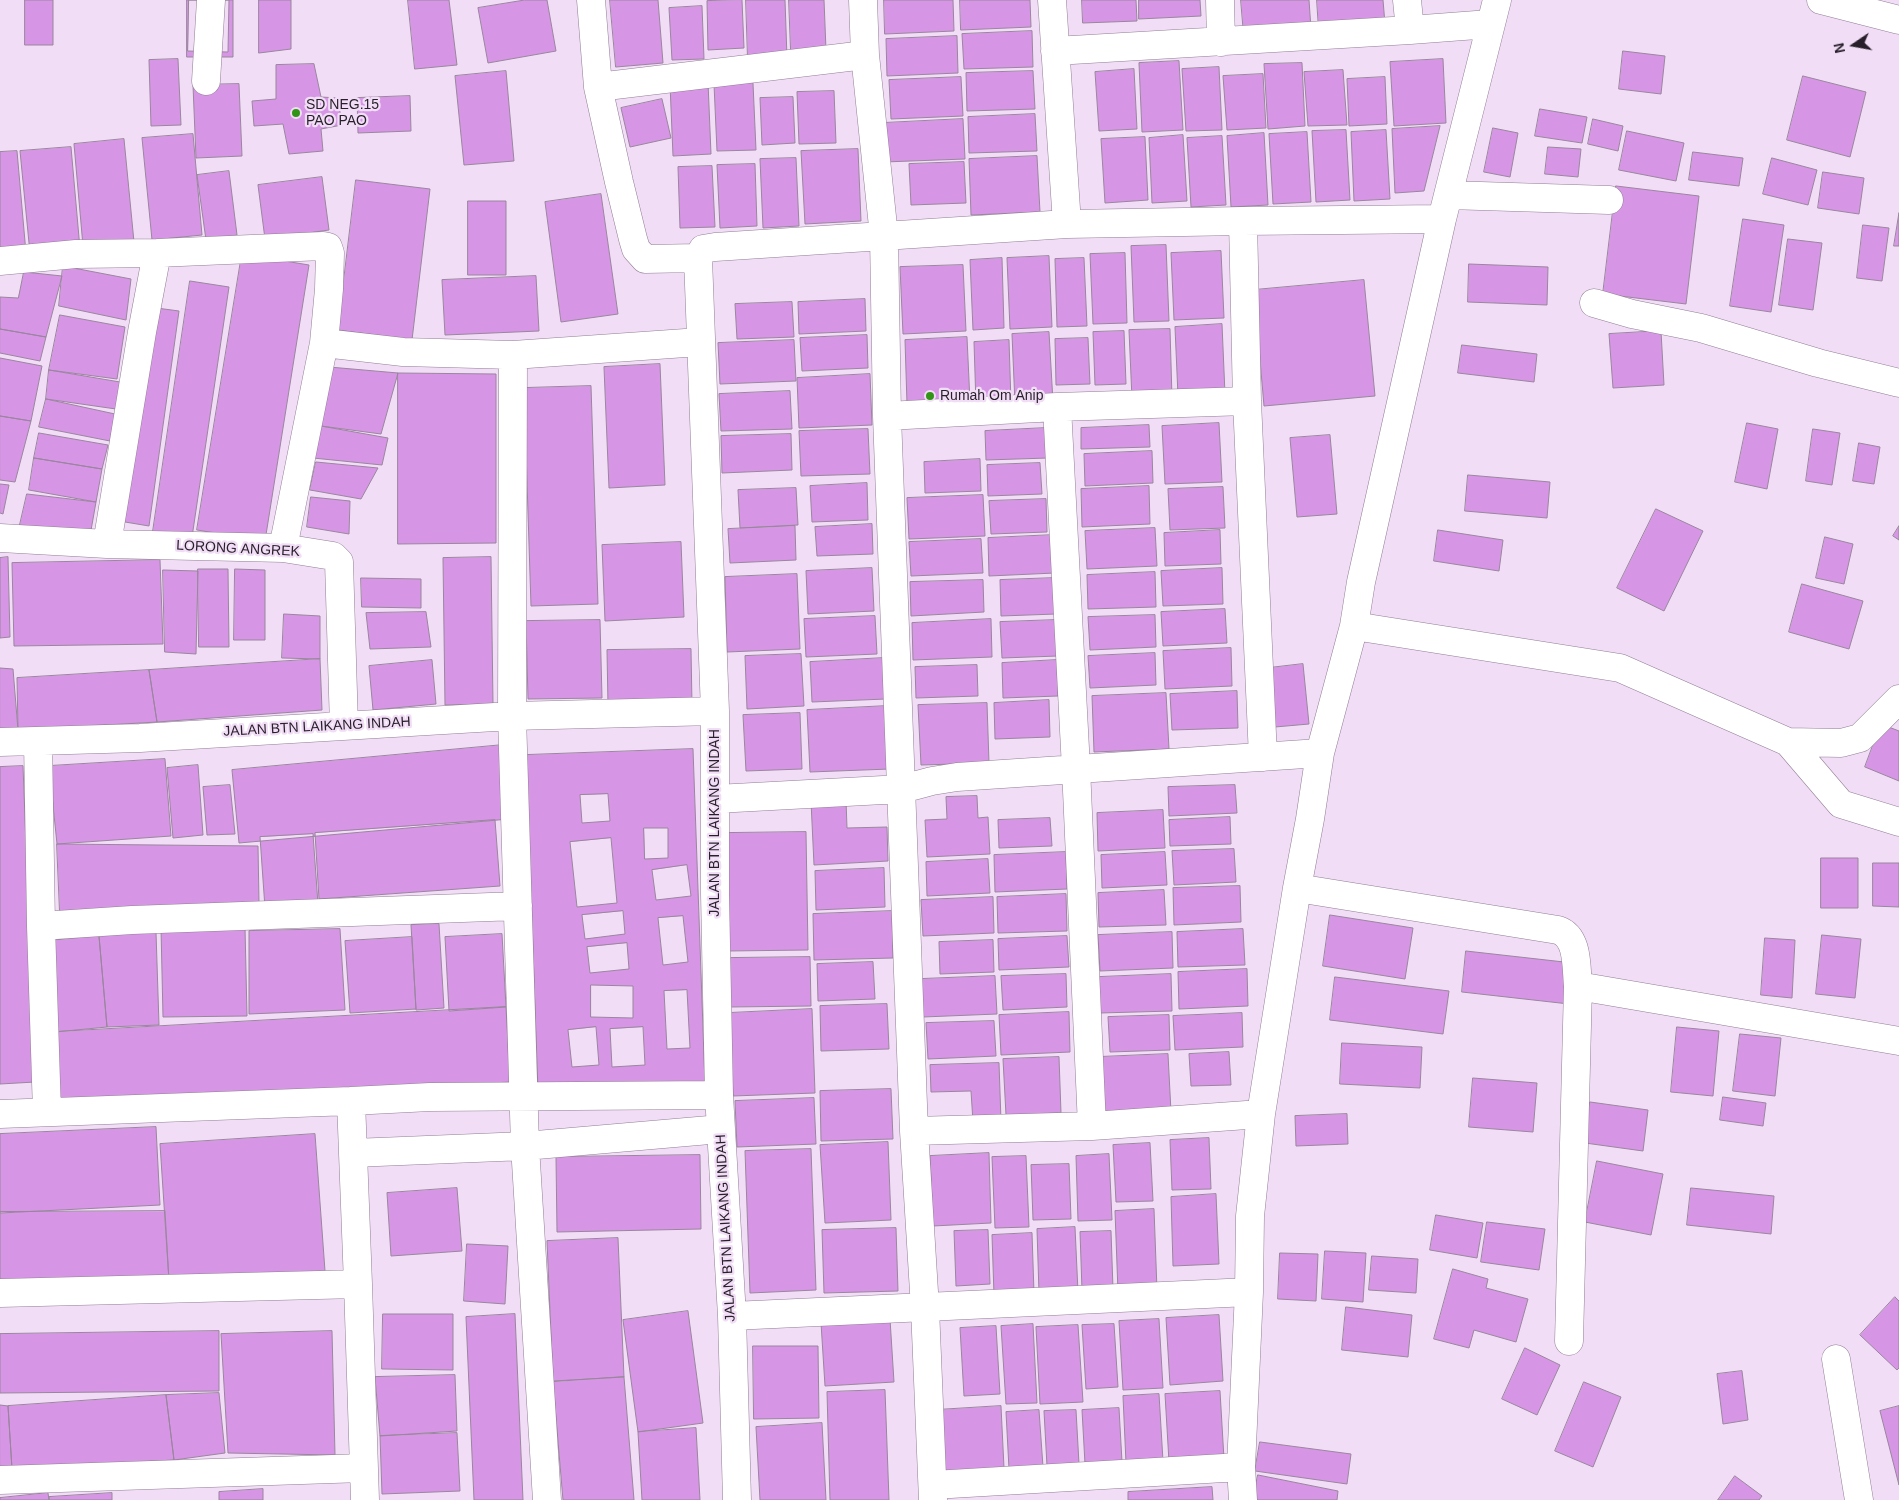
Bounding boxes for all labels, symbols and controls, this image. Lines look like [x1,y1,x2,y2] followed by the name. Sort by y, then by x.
[1829,20,1879,70] north arrow
[1830,42,1848,55] text: N
[306,97,379,130] place label: SD NEG.15 PAO PAO
[290,107,302,119] marker: SD NEG.15 PAO PAO
[940,388,1043,404] place label: Rumah Om Anip
[924,390,936,402] marker: Rumah Om Anip
[176,537,300,561] street label: LORONG ANGREK
[223,714,411,740] street label: JALAN BTN LAIKANG INDAH
[707,729,723,917] street label: JALAN BTN LAIKANG INDAH
[713,1134,739,1322] street label: JALAN BTN LAIKANG INDAH

